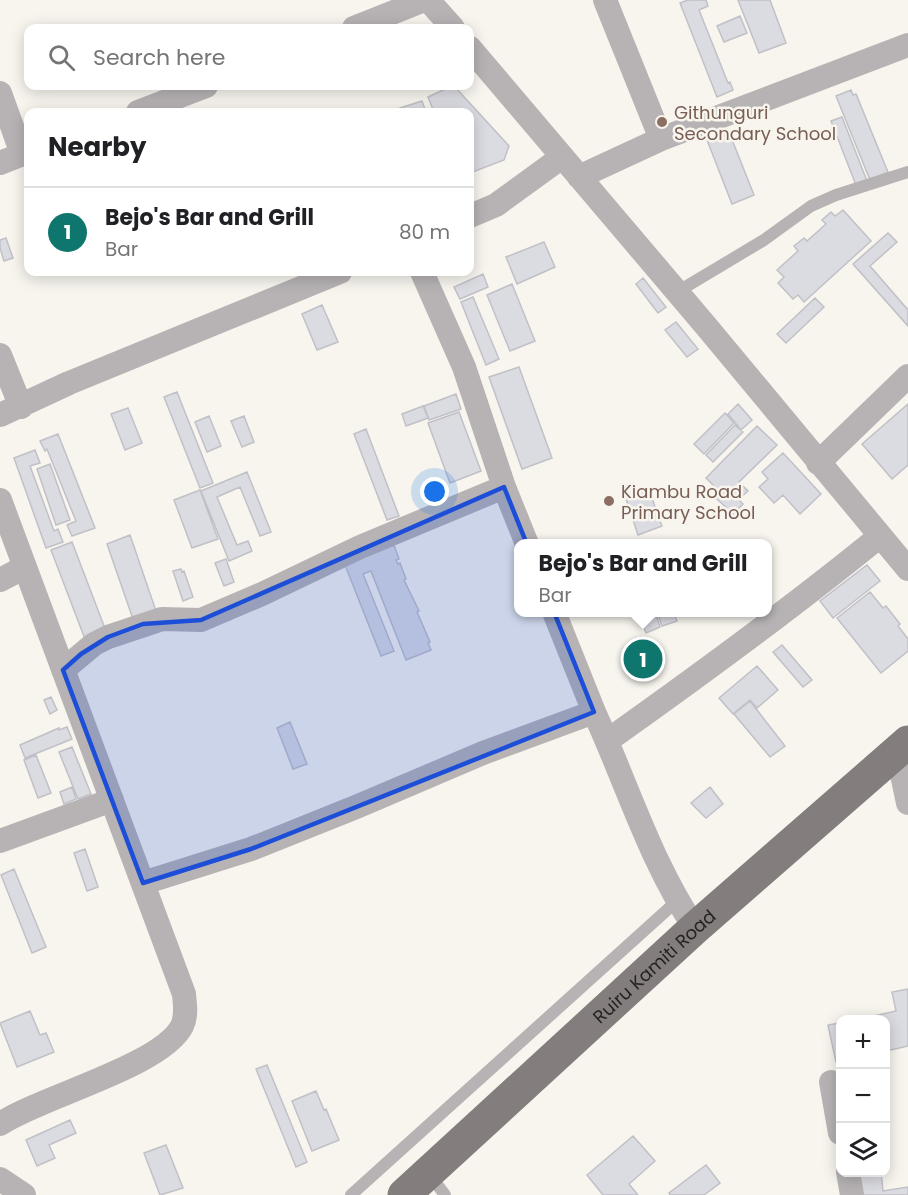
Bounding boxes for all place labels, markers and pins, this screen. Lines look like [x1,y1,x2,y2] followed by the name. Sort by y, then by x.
[674,100,836,146] place label: Githunguri Secondary School
[655,115,669,129] marker: Githunguri Secondary School
[621,479,755,525] place label: Kiambu Road Primary School
[602,494,616,508] marker: Kiambu Road Primary School
[624,636,662,682] pin: 1

